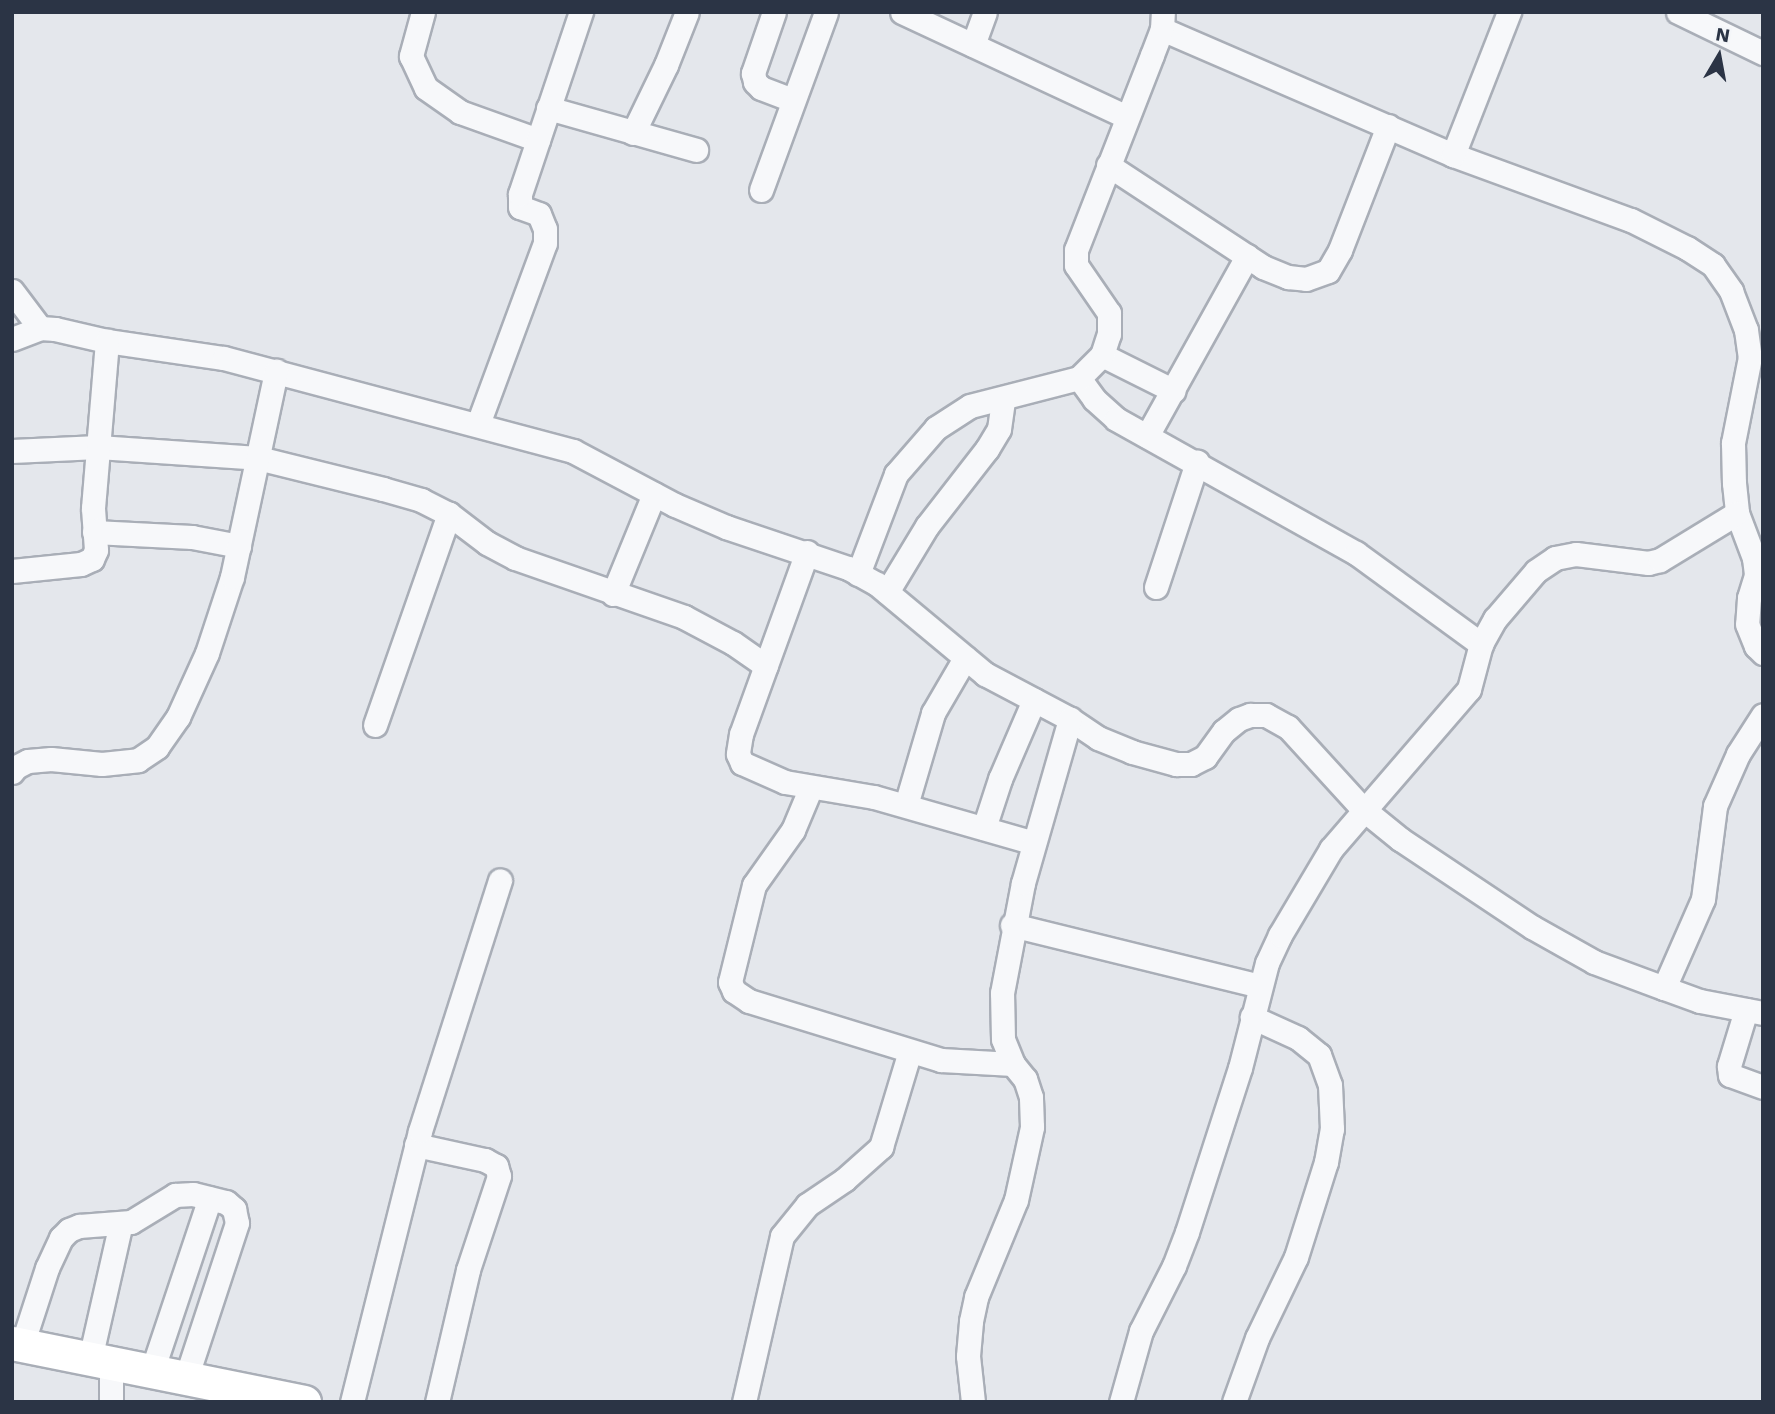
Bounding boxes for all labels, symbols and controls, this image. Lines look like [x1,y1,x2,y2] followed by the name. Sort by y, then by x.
[1684,21,1754,91] north arrow
[1714,22,1732,47] text: N

